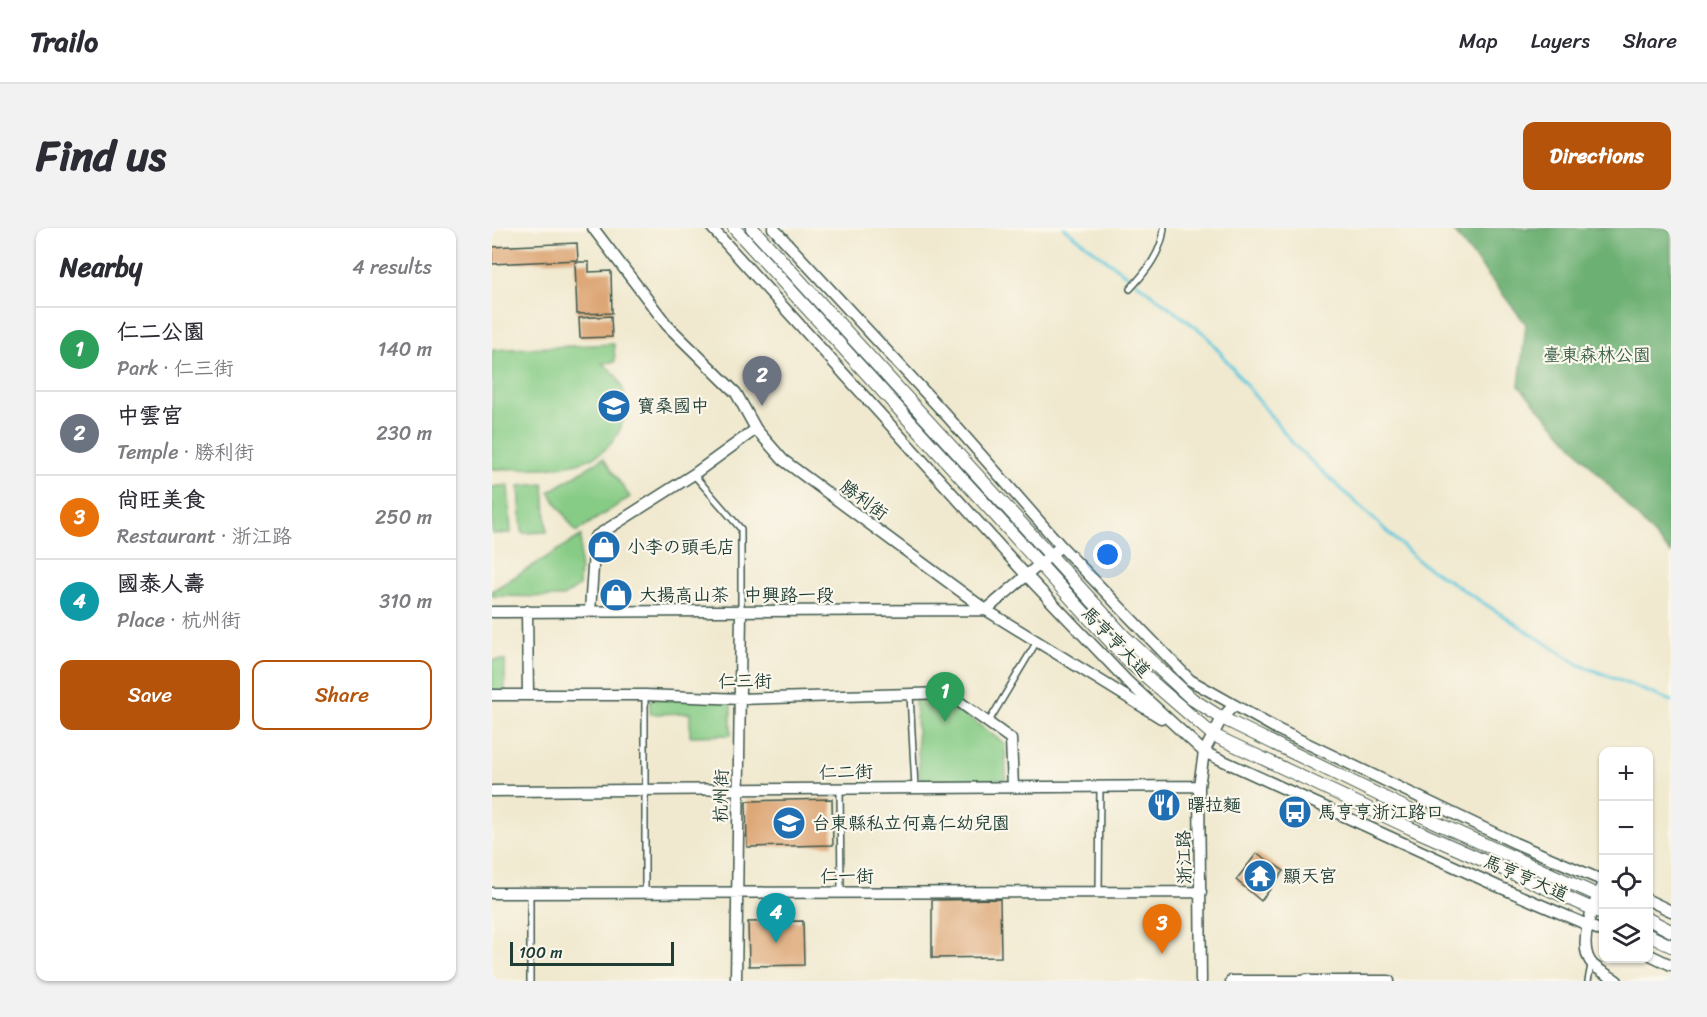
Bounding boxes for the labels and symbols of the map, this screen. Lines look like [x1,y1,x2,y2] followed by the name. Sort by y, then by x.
[1543,339,1651,371] park label: 臺東森林公園
[742,356,782,406] pin: 2
[596,388,632,424] school or university icon: 寶桑國中
[637,390,709,422] place label: 寶桑國中
[833,471,895,529] street label: 勝利街
[586,529,622,565] shop icon: 小李の頭毛店
[627,531,735,563] place label: 小李の頭毛店
[1093,540,1122,569] your location
[598,577,634,613] shop icon: 大揚高山茶
[639,579,729,611] place label: 大揚高山茶
[744,579,834,611] street label: 中興路一段
[1073,599,1159,685] street label: 馬亨亨大道
[718,665,772,697] street label: 仁三街
[926,672,964,722] pin: 1
[819,756,873,788] street label: 仁二街
[705,769,737,823] street label: 杭州街
[1146,787,1182,823] restaurant icon: 曙拉麵
[1187,789,1241,821] place label: 曙拉麵
[1277,794,1313,830] bus stop icon: 馬亨亨浙江路口
[1318,796,1444,828] place label: 馬亨亨浙江路口
[771,805,807,841] school or university icon: 台東縣私立何嘉仁幼兒園
[812,807,1010,839] place label: 台東縣私立何嘉仁幼兒園
[1168,830,1200,884] street label: 浙江路
[1478,846,1574,910] street label: 馬亨亨大道
[1242,858,1278,894] temple icon: 顯天宮
[820,860,874,892] street label: 仁一街
[1283,860,1337,892] place label: 顯天宮
[756,894,796,943] pin: 4
[1142,904,1182,954] pin: 3
[510,939,674,966] scale bar

